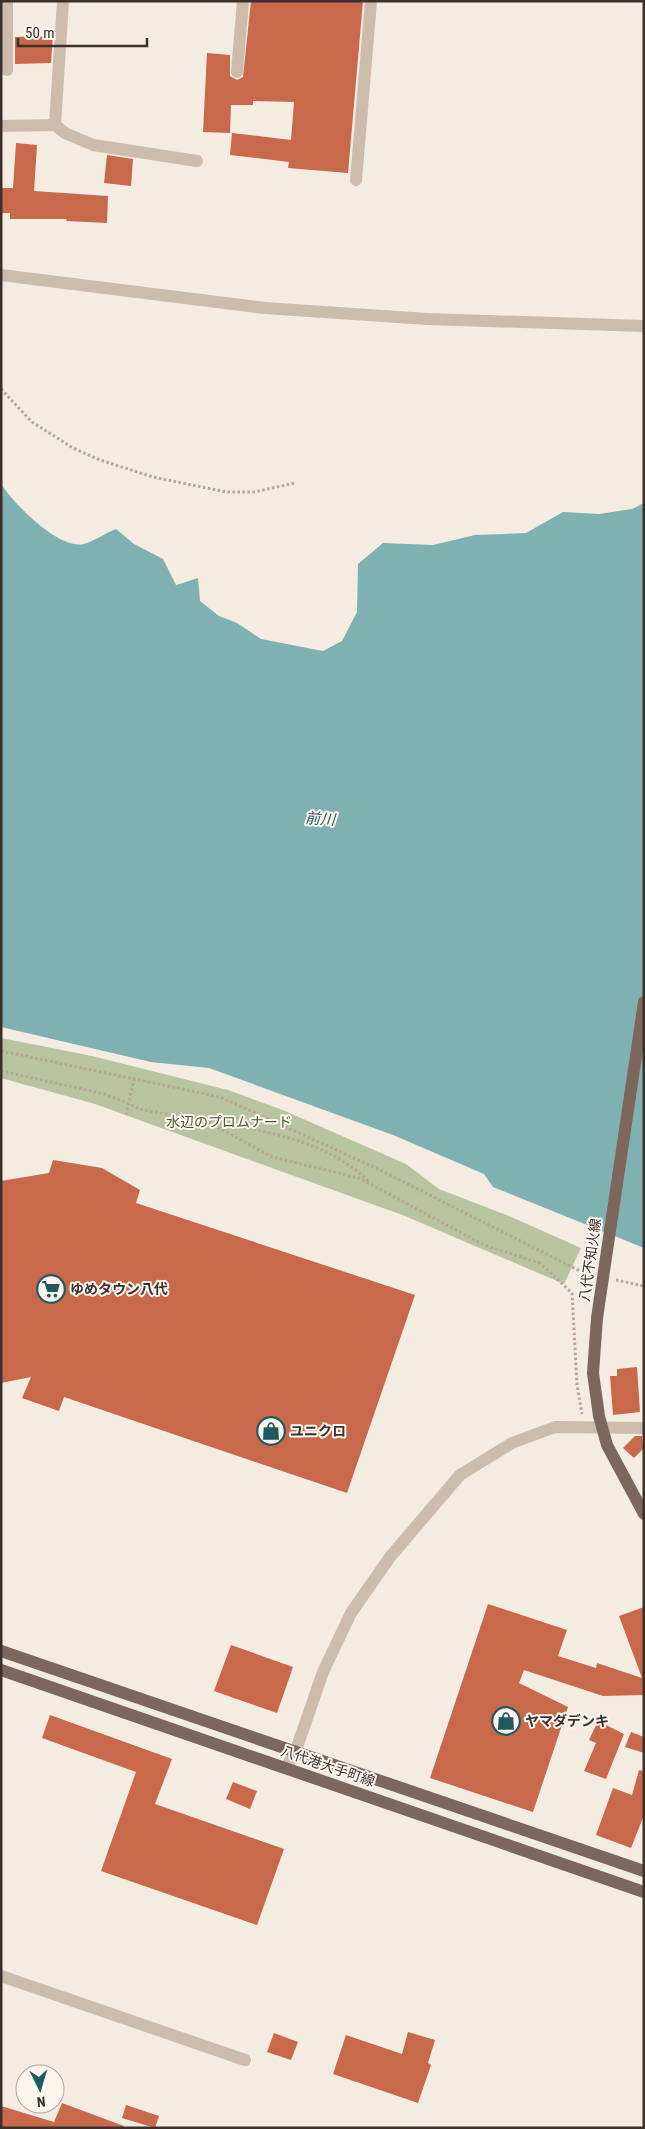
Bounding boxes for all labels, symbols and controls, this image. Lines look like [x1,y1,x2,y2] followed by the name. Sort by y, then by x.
[18,15,146,47] scale bar
[25,24,55,42] text: 50 m
[304,809,338,829] water label: 前川
[166,1114,292,1130] park label: 水辺のプロムナード
[576,1217,604,1303] street label: 八代不知火線
[36,1274,66,1304] supermarket icon: ゆめタウン八代
[70,1281,168,1297] place label: ゆめタウン八代
[256,1416,286,1446] shop icon: ユニクロ
[290,1423,346,1439] place label: ユニクロ
[491,1706,521,1736] shop icon: ヤマダデンキ
[525,1713,609,1729] place label: ヤマダデンキ
[279,1742,377,1790] street label: 八代港大手町線
[15,2064,65,2114] north arrow
[36,2094,46,2110] text: N

